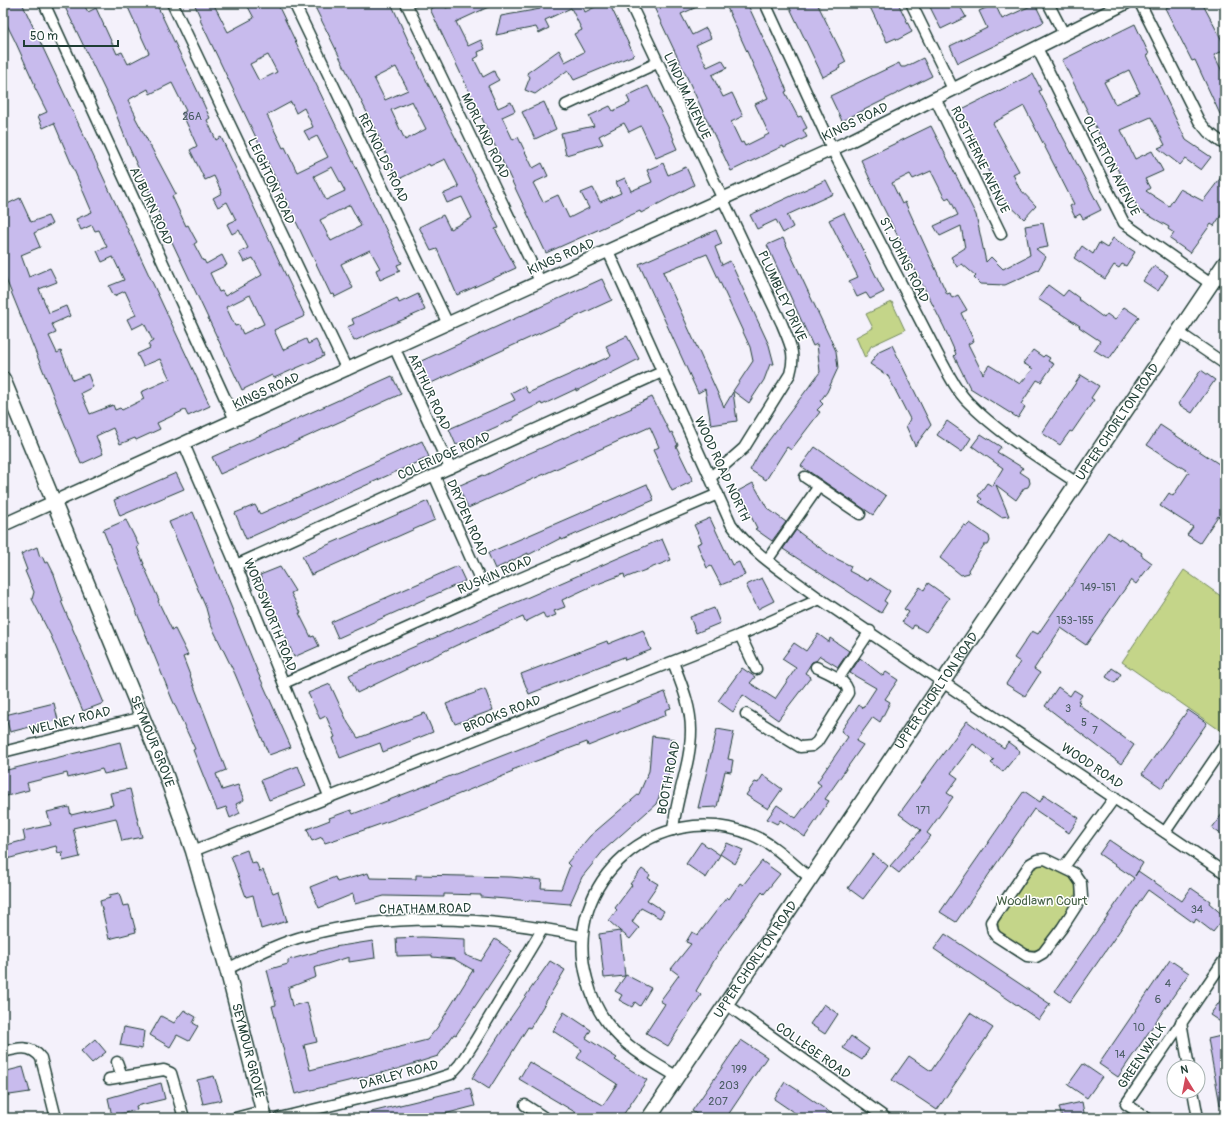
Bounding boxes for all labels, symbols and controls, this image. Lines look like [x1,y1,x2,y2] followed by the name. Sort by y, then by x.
[24,22,118,48] scale bar
[30,29,58,44] text: 50 m
[660,50,714,142] street label: LINDUM AVENUE
[457,91,513,181] street label: MORLAND ROAD
[819,99,891,145] street label: KINGS ROAD
[947,104,1013,216] street label: ROSTHERNE AVENUE
[182,110,202,123] house number: 26A
[355,111,411,205] street label: REYNOLDS ROAD
[1079,113,1143,219] street label: OLLERTON AVENUE
[244,135,298,227] street label: LEIGHTON ROAD
[126,164,176,248] street label: AUBURN ROAD
[876,215,932,305] street label: ST. JOHNS ROAD
[525,235,597,279] street label: KINGS ROAD
[754,248,810,344] street label: PLUMBLEY DRIVE
[404,351,454,433] street label: ARTHUR ROAD
[1073,360,1163,484] street label: UPPER CHORLTON ROAD
[230,369,302,413] street label: KINGS ROAD
[691,414,753,524] street label: WOOD ROAD NORTH
[395,428,493,484] street label: COLERIDGE ROAD
[443,477,491,559] street label: DRYDEN ROAD
[455,552,535,598] street label: RUSKIN ROAD
[240,556,300,674] street label: WORDSWORTH ROAD
[1080,581,1116,594] house number: 149-151
[1056,614,1094,627] house number: 153-155
[892,629,982,753] street label: UPPER CHORLTON ROAD
[461,692,543,736] street label: BROOKS ROAD
[126,693,178,790] street label: SEYMOUR GROVE
[1065,702,1071,715] house number: 3
[28,703,112,739] street label: WELNEY ROAD
[1081,716,1087,729] house number: 5
[1092,724,1098,737] house number: 7
[654,740,684,816] street label: BOOTH ROAD
[1058,740,1126,792] street label: WOOD ROAD
[916,804,930,817] house number: 171
[997,893,1088,909] park label: Woodlawn Court
[711,898,801,1021] street label: UPPER CHORLTON ROAD
[379,900,471,918] street label: CHATHAM ROAD
[1191,903,1204,916] house number: 34
[1165,977,1172,990] house number: 4
[1155,993,1161,1006] house number: 6
[228,1001,268,1100] street label: SEYMOUR GROVE
[772,1019,854,1083] street label: COLLEGE ROAD
[1114,1020,1170,1092] street label: GREEN WALK
[1133,1021,1145,1034] house number: 10
[1115,1048,1126,1061] house number: 14
[358,1057,440,1093] street label: DARLEY ROAD
[1166,1059,1206,1099] north arrow
[1180,1062,1190,1077] text: N
[731,1063,747,1076] house number: 199
[719,1079,739,1092] house number: 203
[708,1095,728,1108] house number: 207

